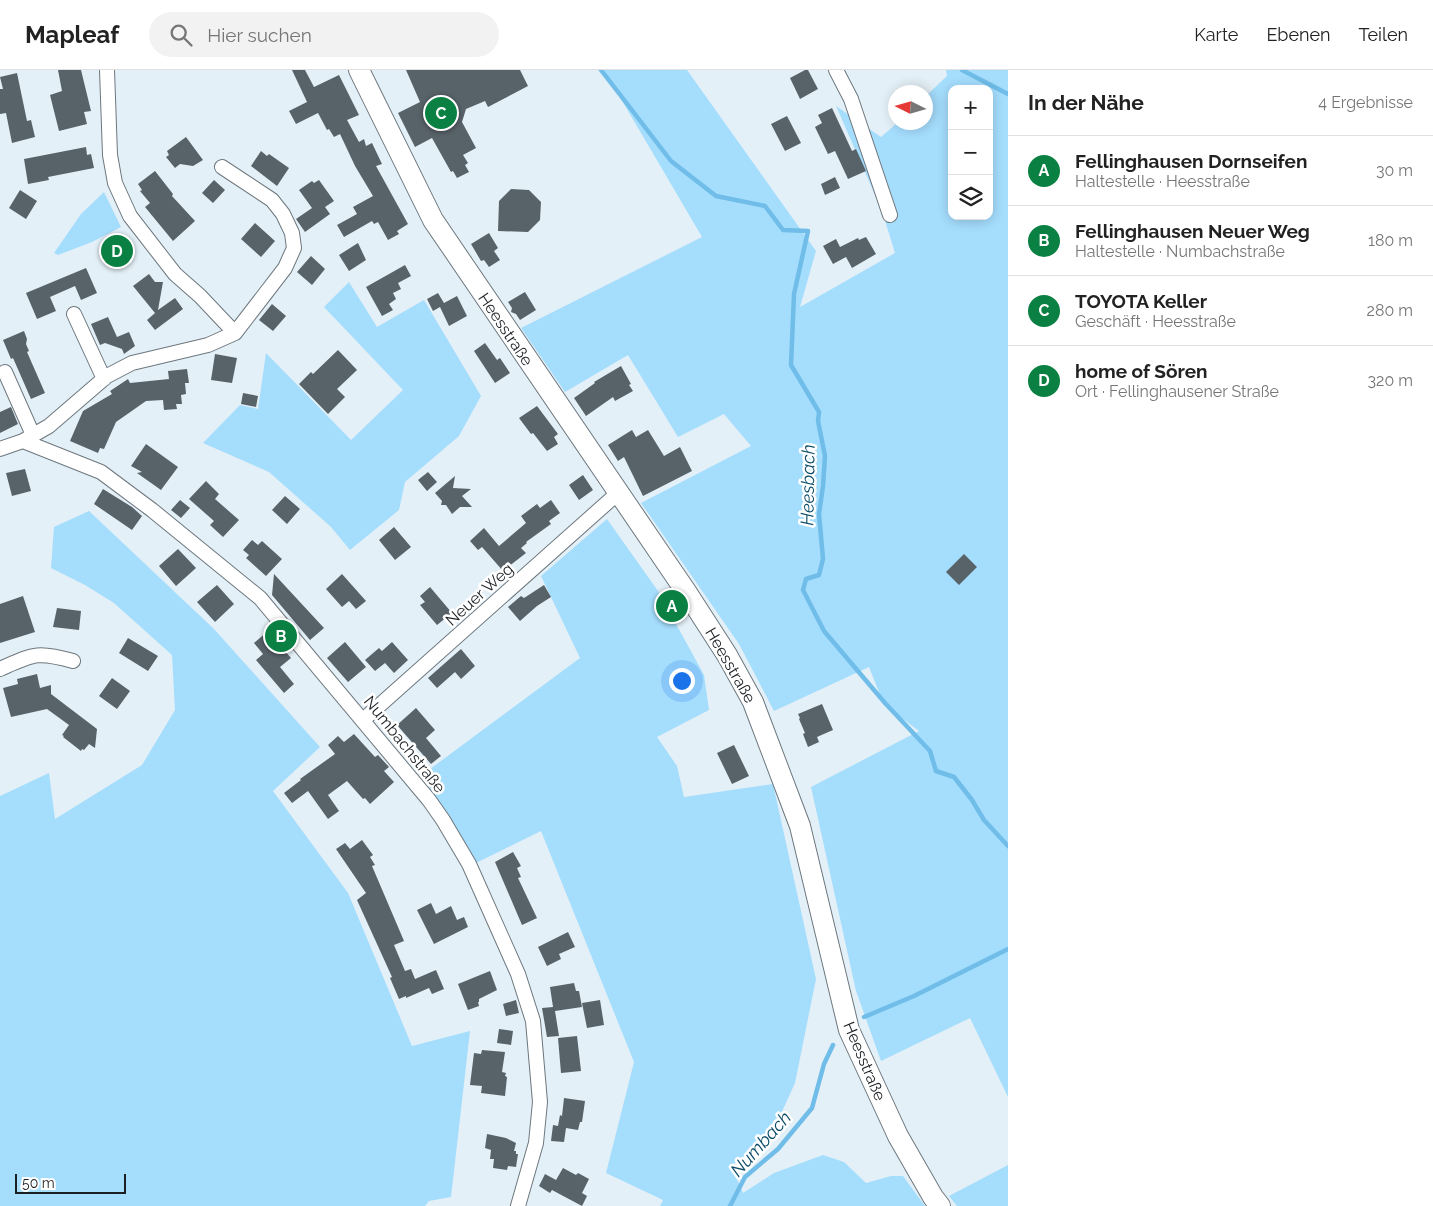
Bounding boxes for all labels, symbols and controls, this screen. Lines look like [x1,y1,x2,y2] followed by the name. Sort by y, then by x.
[149,12,499,57] search box
[25,20,119,49] text: Mapleaf
[167,21,195,49] icon: search
[207,24,312,46] text: Hier suchen
[1194,24,1238,45] text: Karte
[1266,24,1331,45] text: Ebenen
[1359,24,1408,45] text: Teilen
[888,85,933,130] north arrow
[948,85,993,220] map controls
[948,85,993,130] button: +
[1028,90,1144,115] text: In der Nähe
[1318,93,1413,112] text: 4 Ergebnisse
[425,94,457,132] pin: C
[948,130,993,175] button: −
[1075,150,1307,172] text: Fellinghausen Dornseifen
[1039,161,1049,180] text: A
[1376,161,1413,180] text: 30 m
[1075,172,1250,191] text: Haltestelle · Heesstraße
[948,175,993,220] button: layers
[1075,220,1310,242] text: Fellinghausen Neuer Weg
[1039,231,1049,250] text: B
[1368,231,1413,250] text: 180 m
[101,232,133,270] pin: D
[1075,242,1285,261] text: Haltestelle · Numbachstraße
[474,289,537,369] street label: Heesstraße
[1075,290,1207,312] text: TOYOTA Keller
[1039,301,1049,320] text: C
[1367,301,1413,320] text: 280 m
[1075,312,1236,331] text: Geschäft · Heesstraße
[1075,360,1207,382] text: home of Sören
[1038,371,1050,390] text: D
[1368,371,1413,390] text: 320 m
[1075,382,1279,401] text: Ort · Fellinghausener Straße
[796,444,819,526] water label: Heesbach
[442,559,517,630] street label: Neuer Weg
[656,587,688,625] pin: A
[265,617,297,655] pin: B
[701,624,760,706] street label: Heesstraße
[669,668,695,694] your location
[360,692,449,796] street label: Numbachstraße
[839,1019,890,1103] street label: Heesstraße
[726,1107,795,1181] water label: Numbach
[15,1171,126,1194] scale bar
[22,1175,55,1191] text: 50 m

